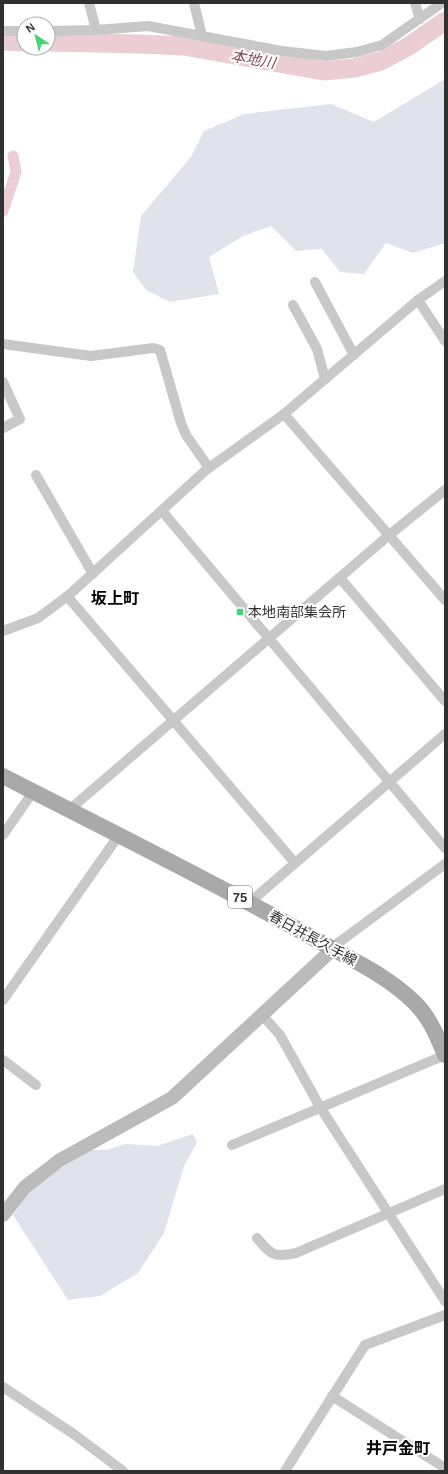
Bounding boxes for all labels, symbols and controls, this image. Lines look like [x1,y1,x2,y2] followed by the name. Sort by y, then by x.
[16,16,56,56] north arrow
[24,21,37,35] text: N
[229,47,279,72] water label: 本地川
[91,590,139,607] district label: 坂上町
[248,604,346,620] place label: 本地南部集会所
[235,607,245,617] marker: 本地南部集会所
[228,886,252,908] road number: 75
[266,907,360,969] street label: 春日井長久手線
[366,1439,430,1457] district label: 井戸金町

